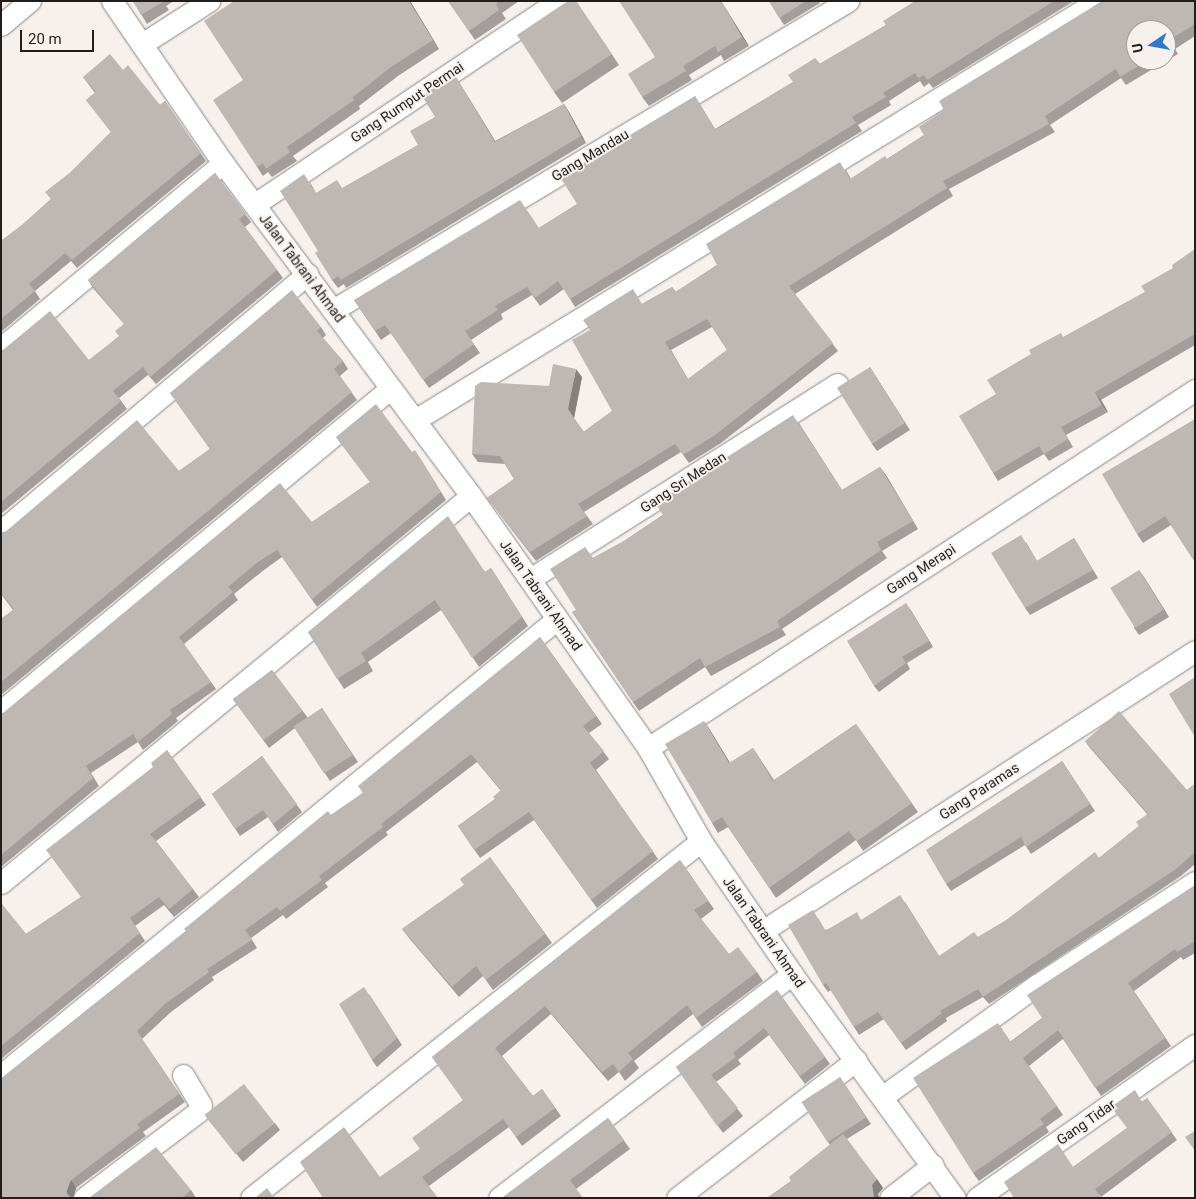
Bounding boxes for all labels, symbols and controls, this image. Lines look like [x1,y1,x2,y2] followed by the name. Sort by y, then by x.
[22,20,96,52] scale bar
[1126,20,1176,70] north arrow
[28,30,62,48] text: 20 m
[1129,42,1146,54] text: U
[347,58,467,146] street label: Gang Rumput Permai
[548,125,632,185] street label: Gang Mandau
[256,210,348,326] street label: Jalan Tabrani Ahmad
[637,448,729,516] street label: Gang Sri Medan
[496,536,586,654] street label: Jalan Tabrani Ahmad
[883,540,959,598] street label: Gang Merapi
[936,759,1022,823] street label: Gang Paramas
[719,873,809,991] street label: Jalan Tabrani Ahmad
[1053,1096,1119,1148] street label: Gang Tidar

